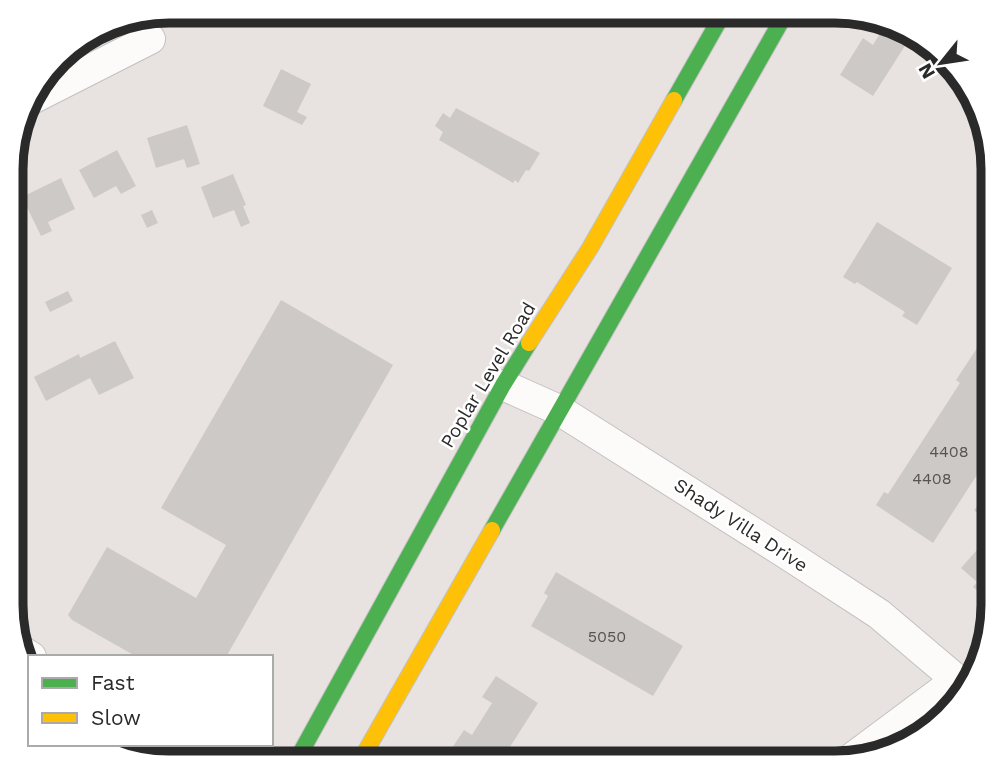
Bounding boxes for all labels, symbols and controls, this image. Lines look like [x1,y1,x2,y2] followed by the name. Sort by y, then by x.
[906,28,976,98] north arrow
[913,59,940,83] text: N
[435,298,541,452] street label: Poplar Level Road
[929,442,969,461] house number: 4408
[912,469,952,488] house number: 4408
[670,473,812,577] street label: Shady Villa Drive
[588,627,626,646] house number: 5050
[28,655,273,746] legend
[91,670,135,695] text: Fast
[91,705,141,730] text: Slow

